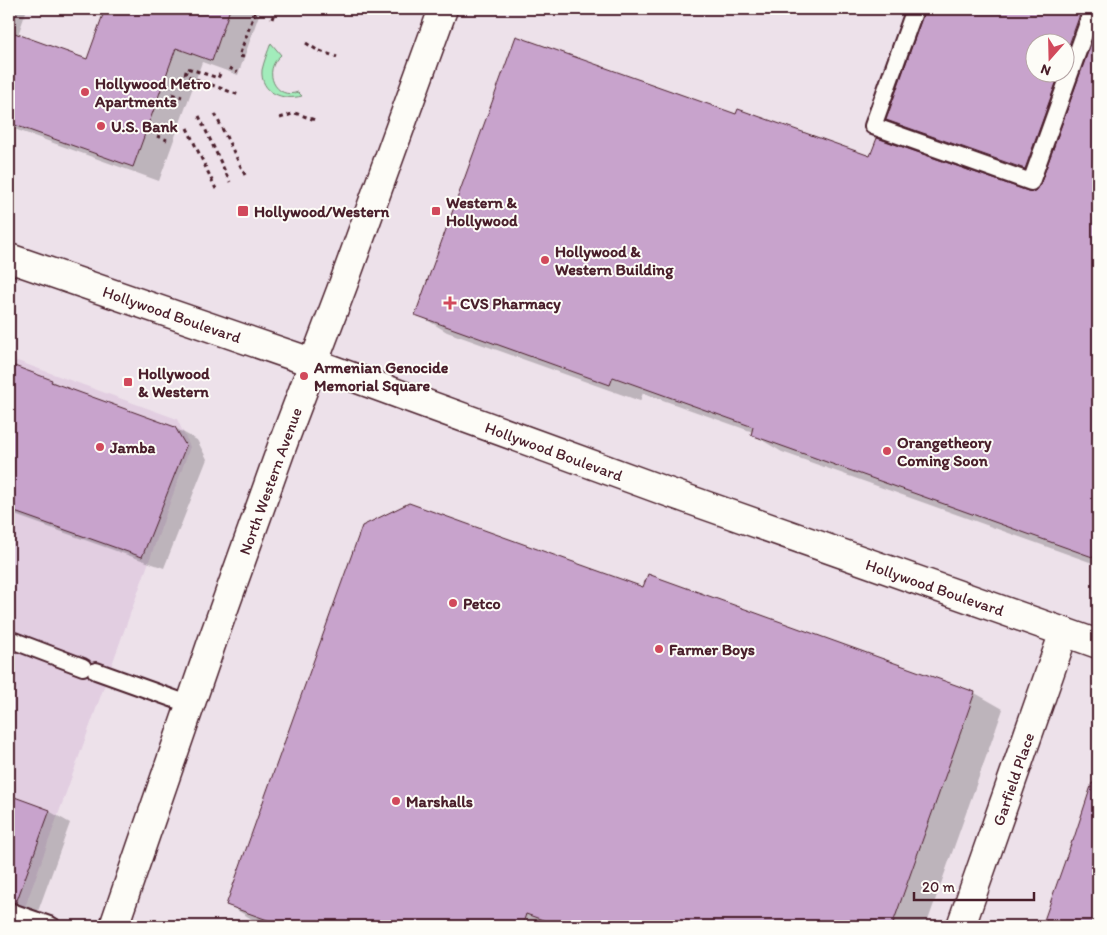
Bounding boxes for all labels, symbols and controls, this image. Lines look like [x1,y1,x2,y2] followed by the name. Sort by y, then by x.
[1024,32,1074,82] north arrow
[1038,60,1053,79] text: N
[94,74,211,112] place label: Hollywood Metro Apartments
[79,86,91,98] marker: Hollywood Metro Apartments
[111,117,179,136] place label: U.S. Bank
[95,120,107,132] marker: U.S. Bank
[446,193,518,231] place label: Western & Hollywood
[254,202,390,222] place label: Hollywood/Western
[236,204,250,218] marker: Hollywood/Western
[430,205,442,217] marker: Western & Hollywood
[555,242,674,280] place label: Hollywood & Western Building
[539,254,551,266] marker: Hollywood & Western Building
[100,282,244,347] street label: Hollywood Boulevard
[460,294,561,314] place label: CVS Pharmacy
[444,297,456,309] marker: CVS Pharmacy
[313,358,449,396] place label: Armenian Genocide Memorial Square
[138,364,210,401] place label: Hollywood & Western
[298,370,310,382] marker: Armenian Genocide Memorial Square
[122,376,134,388] marker: Hollywood & Western
[235,405,306,557] street label: North Western Avenue
[482,418,626,485] street label: Hollywood Boulevard
[897,433,992,471] place label: Orangetheory Coming Soon
[109,438,156,457] place label: Jamba
[94,441,106,453] marker: Jamba
[881,445,893,457] marker: Orangetheory Coming Soon
[863,555,1007,620] street label: Hollywood Boulevard
[463,594,501,613] place label: Petco
[447,597,459,609] marker: Petco
[669,640,755,660] place label: Farmer Boys
[653,643,665,655] marker: Farmer Boys
[989,730,1038,828] street label: Garfield Place
[406,792,473,811] place label: Marshalls
[390,795,402,807] marker: Marshalls
[914,870,1034,902] scale bar
[922,878,956,896] text: 20 m

